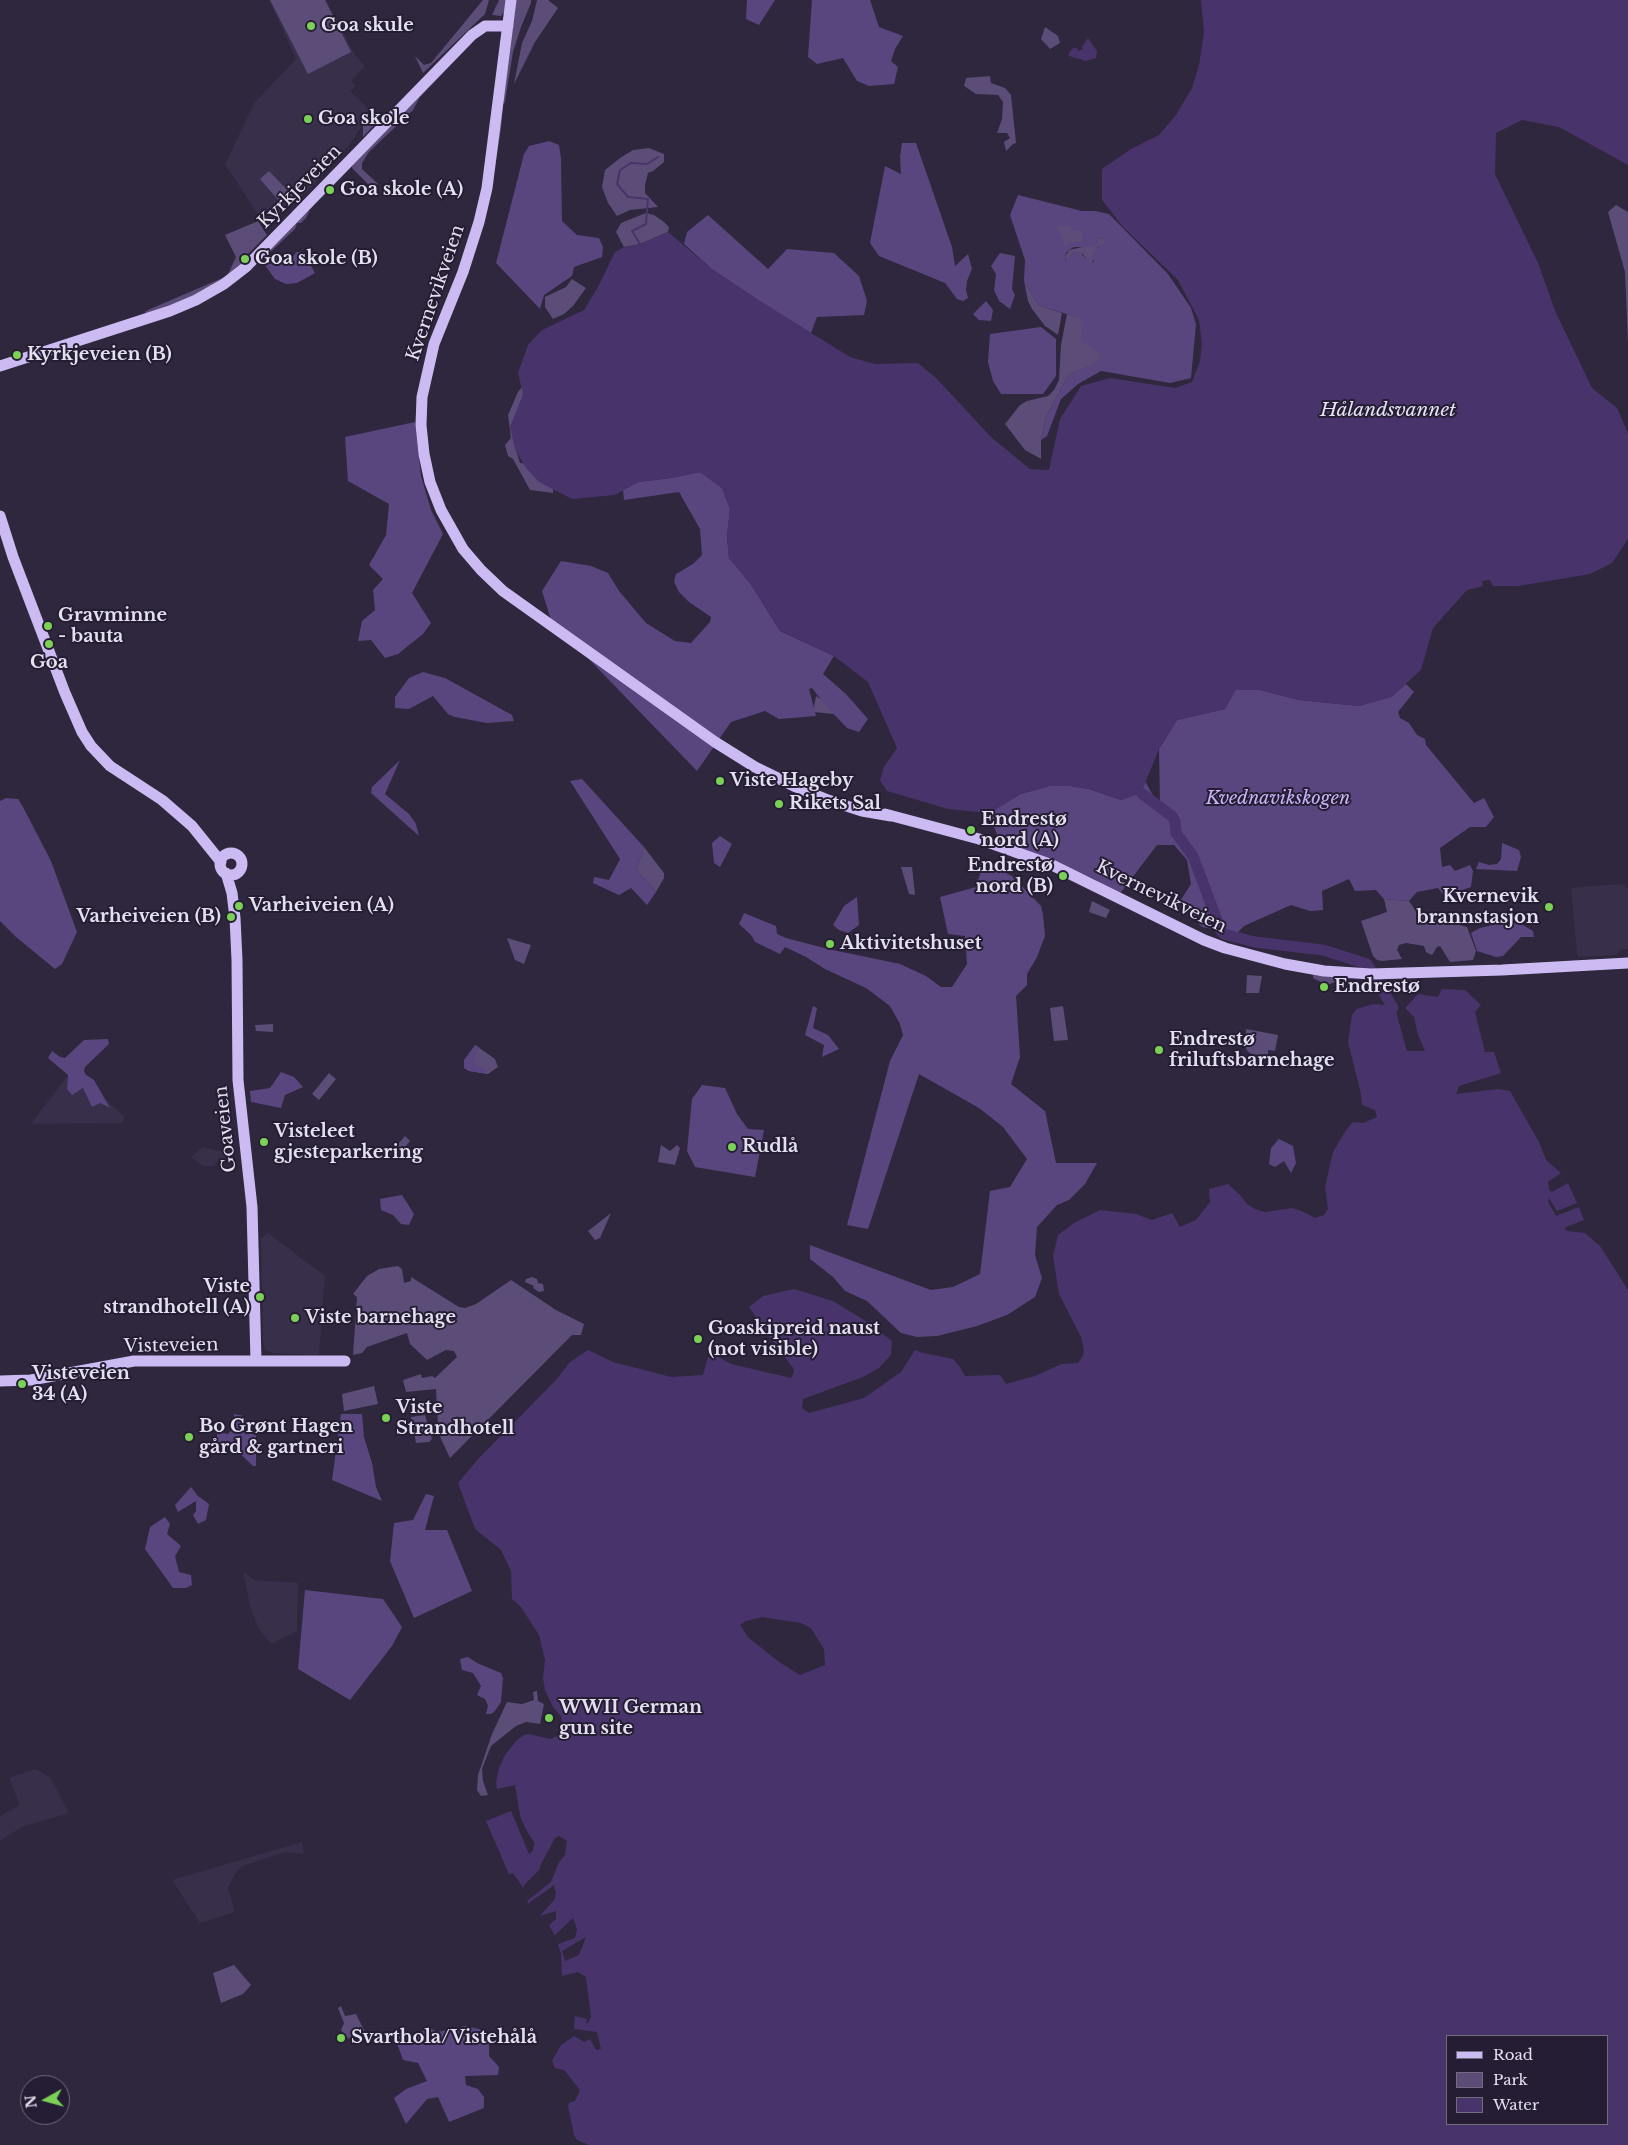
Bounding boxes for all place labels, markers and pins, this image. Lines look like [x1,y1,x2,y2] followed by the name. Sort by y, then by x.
[321,15,414,37] place label: Goa skule
[305,20,317,32] marker: Goa skule
[318,108,409,130] place label: Goa skole
[302,113,314,125] marker: Goa skole
[340,179,463,201] place label: Goa skole (A)
[324,184,336,196] marker: Goa skole (A)
[255,248,378,270] place label: Goa skole (B)
[239,253,251,265] marker: Goa skole (B)
[27,344,172,366] place label: Kyrkjeveien (B)
[11,349,23,361] marker: Kyrkjeveien (B)
[58,605,167,648] place label: Gravminne - bauta
[42,620,54,632] marker: Gravminne - bauta
[43,638,55,650] marker: Goa
[30,652,68,674] place label: Goa
[730,770,853,792] place label: Viste Hageby
[714,775,726,787] marker: Viste Hageby
[789,793,881,815] place label: Rikets Sal
[773,798,785,810] marker: Rikets Sal
[981,809,1067,852] place label: Endrestø nord (A)
[965,824,977,836] marker: Endrestø nord (A)
[967,855,1053,898] place label: Endrestø nord (B)
[1057,870,1069,882] marker: Endrestø nord (B)
[1416,886,1539,929] place label: Kvernevik brannstasjon
[249,895,394,917] place label: Varheiveien (A)
[233,900,245,912] marker: Varheiveien (A)
[1543,901,1555,913] marker: Kvernevik brannstasjon
[77,906,221,928] place label: Varheiveien (B)
[225,911,237,923] marker: Varheiveien (B)
[840,933,982,955] place label: Aktivitetshuset
[824,938,836,950] marker: Aktivitetshuset
[1334,976,1420,998] place label: Endrestø
[1318,981,1330,993] marker: Endrestø
[1169,1029,1334,1072] place label: Endrestø friluftsbarnehage
[1153,1044,1165,1056] marker: Endrestø friluftsbarnehage
[274,1121,423,1164] place label: Visteleet gjesteparkering
[258,1136,270,1148] marker: Visteleet gjesteparkering
[742,1136,798,1158] place label: Rudlå
[726,1141,738,1153] marker: Rudlå
[103,1276,250,1318] place label: Viste strandhotell (A)
[254,1291,266,1303] marker: Viste strandhotell (A)
[305,1307,456,1329] place label: Viste barnehage
[289,1312,301,1324] marker: Viste barnehage
[708,1318,880,1360] place label: Goaskipreid naust (not visible)
[692,1333,704,1345] marker: Goaskipreid naust (not visible)
[32,1363,130,1406] place label: Visteveien 34 (A)
[16,1378,28,1390] marker: Visteveien 34 (A)
[396,1397,514,1440] place label: Viste Strandhotell
[380,1412,392,1424] marker: Viste Strandhotell
[199,1416,353,1458] place label: Bo Grønt Hagen gård & gartneri
[183,1431,195,1443] marker: Bo Grønt Hagen gård & gartneri
[559,1697,702,1740] place label: WWII German gun site
[543,1712,555,1724] marker: WWII German gun site
[351,2027,537,2049] place label: Svarthola/Vistehålå
[335,2032,347,2044] marker: Svarthola/Vistehålå

